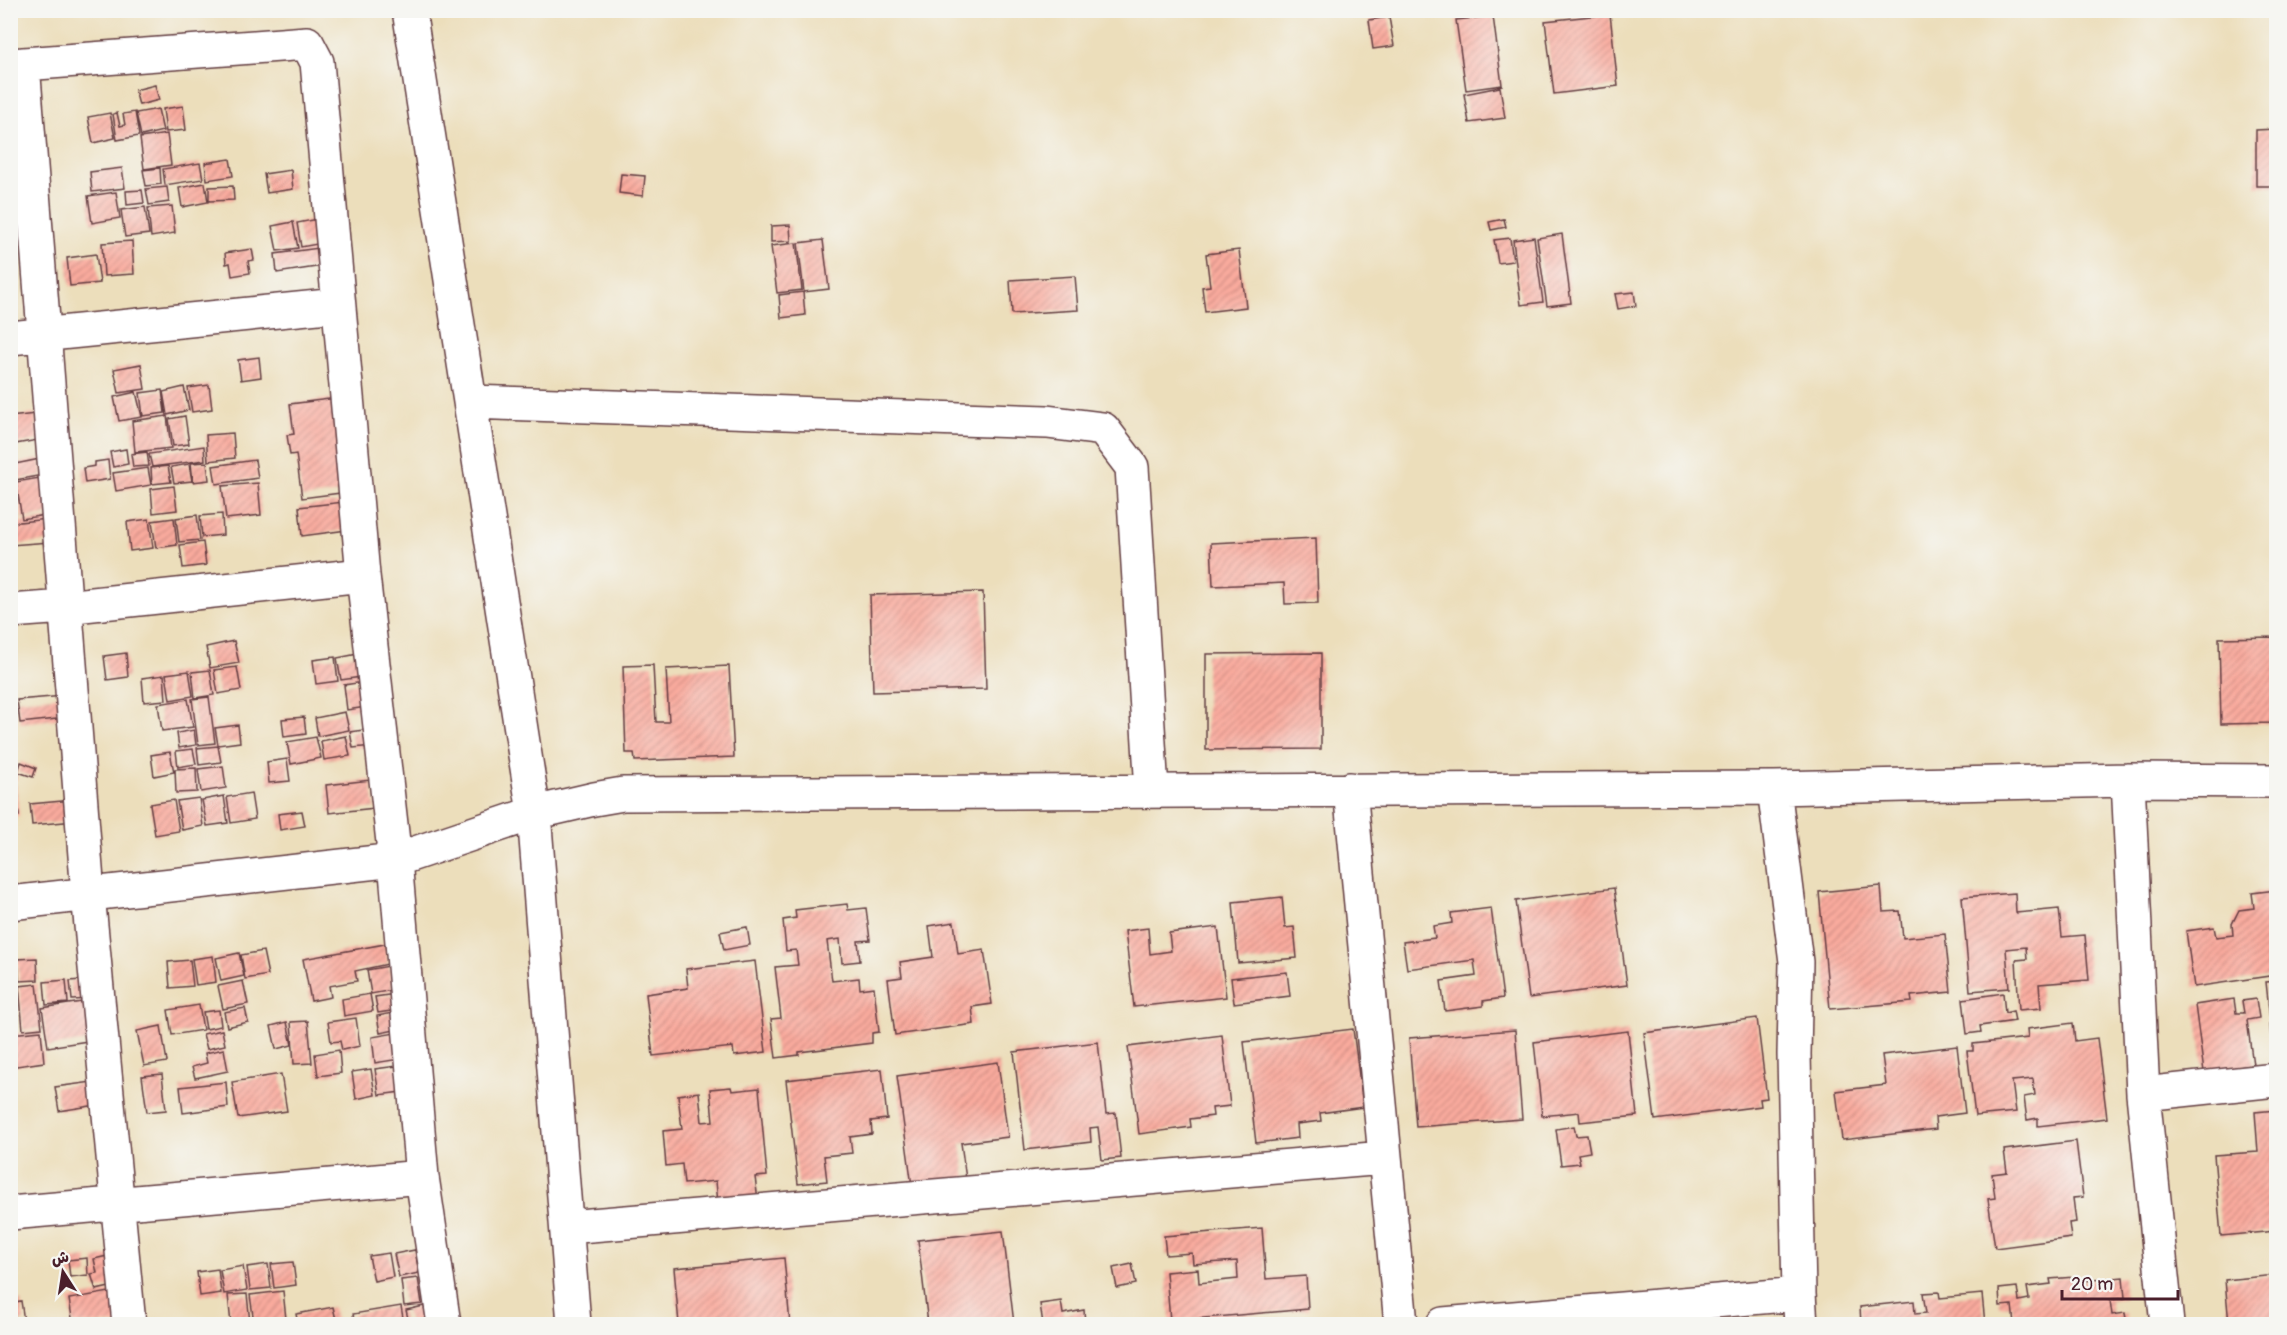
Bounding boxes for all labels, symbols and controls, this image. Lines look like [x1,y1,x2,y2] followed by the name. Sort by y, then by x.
[33,1242,93,1302] north arrow
[49,1247,71,1270] text: ش
[2062,1263,2178,1301] scale bar
[2071,1273,2113,1296] text: 20 m

